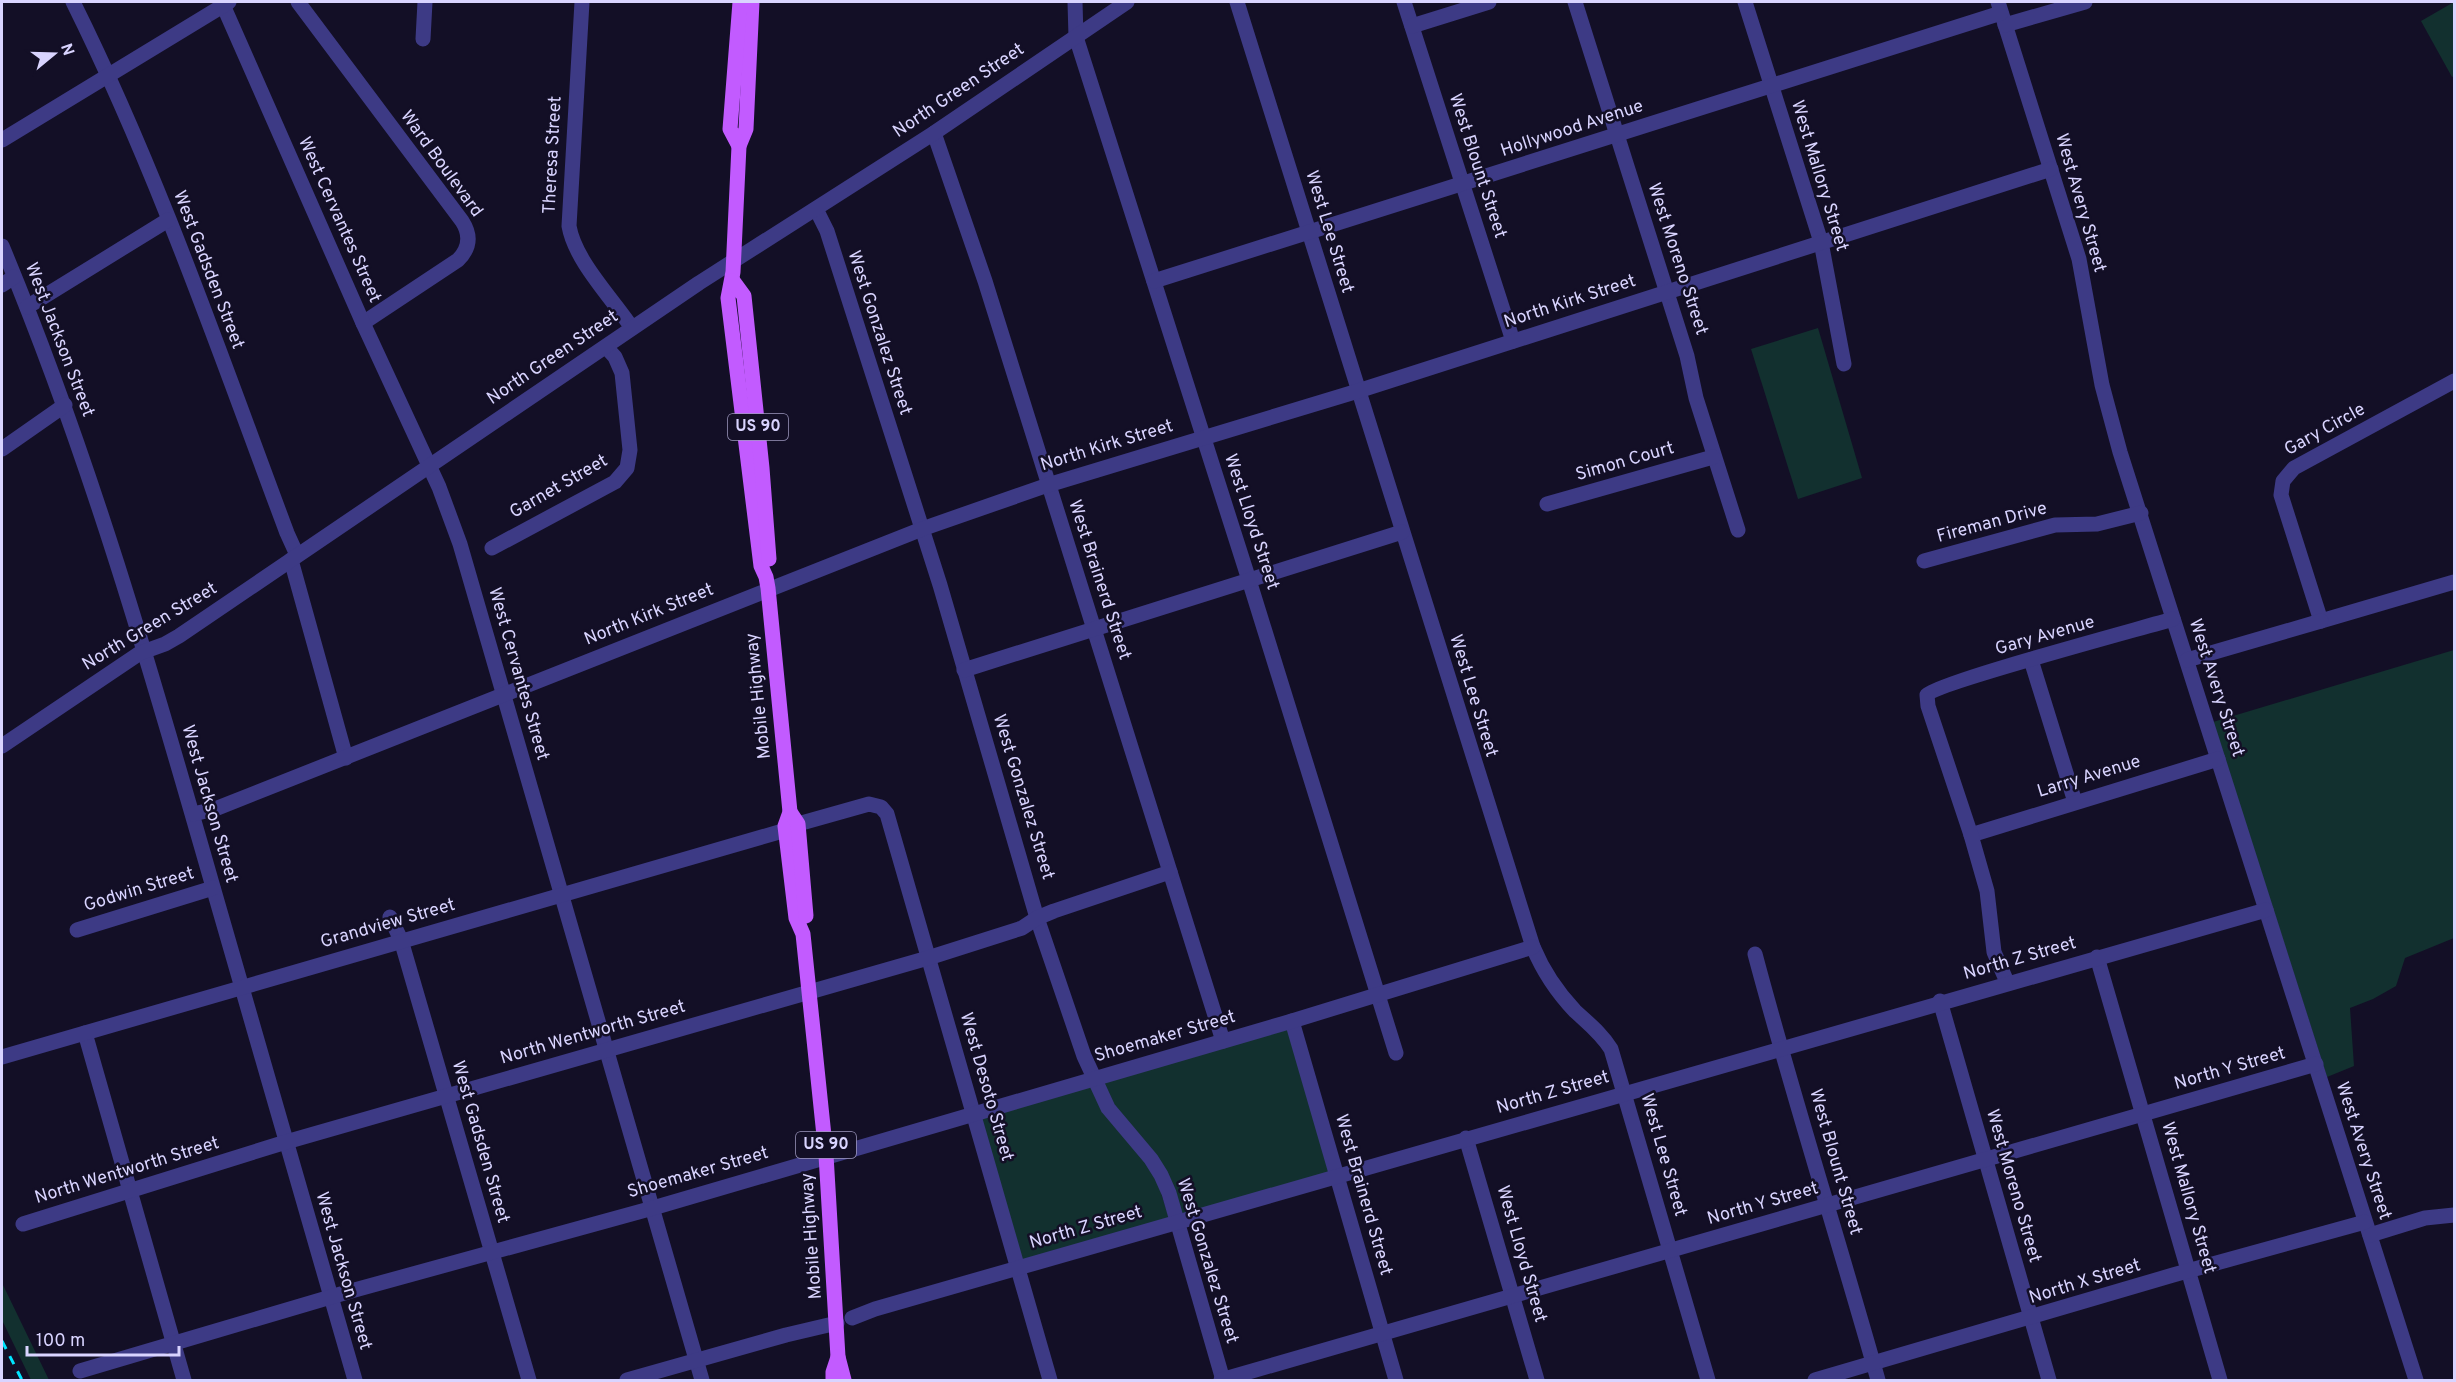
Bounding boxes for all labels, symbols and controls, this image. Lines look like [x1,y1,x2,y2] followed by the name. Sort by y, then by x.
[24,24,84,84] north arrow
[889,39,1029,143] street label: North Green Street
[55,41,78,58] text: N
[1443,91,1511,241] street label: West Blount Street
[538,95,568,215] street label: Theresa Street
[1498,95,1646,163] street label: Hollywood Avenue
[1785,98,1853,254] street label: West Mallory Street
[394,106,488,222] street label: Ward Boulevard
[2049,131,2111,275] street label: West Avery Street
[292,134,386,306] street label: West Cervantes Street
[1299,168,1359,296] street label: West Lee Street
[1642,180,1712,338] street label: West Moreno Street
[167,187,249,353] street label: West Gadsden Street
[842,248,916,418] street label: West Gonzalez Street
[19,260,99,420] street label: West Jackson Street
[1501,270,1639,334] street label: North Kirk Street
[483,306,623,410] street label: North Green Street
[2280,398,2370,462] street label: Gary Circle
[728,414,788,440] road number: US 90
[1038,415,1176,477] street label: North Kirk Street
[1573,437,1677,487] street label: Simon Court
[506,450,612,524] street label: Garnet Street
[1218,451,1284,593] street label: West Lloyd Street
[1062,497,1136,663] street label: West Brainerd Street
[1934,497,2050,549] street label: Fireman Drive
[78,578,222,676] street label: North Green Street
[581,579,717,651] street label: North Kirk Street
[482,585,554,763] street label: West Cervantes Street
[1993,611,2097,661] street label: Gary Avenue
[2183,616,2249,760] street label: West Avery Street
[741,632,777,760] street label: Mobile Highway
[1443,632,1503,760] street label: West Lee Street
[987,712,1059,882] street label: West Gonzalez Street
[175,722,243,886] street label: West Jackson Street
[2034,750,2144,804] street label: Larry Avenue
[81,862,197,918] street label: Godwin Street
[318,894,458,954] street label: Grandview Street
[1961,932,2079,986] street label: North Z Street
[498,996,688,1070] street label: North Wentworth Street
[1092,1006,1238,1068] street label: Shoemaker Street
[954,1010,1018,1164] street label: West Desoto Street
[2172,1042,2288,1096] street label: North Y Street
[446,1058,514,1226] street label: West Gadsden Street
[1494,1066,1612,1120] street label: North Z Street
[2330,1079,2396,1223] street label: West Avery Street
[1803,1086,1867,1238] street label: West Blount Street
[1634,1091,1692,1219] street label: West Lee Street
[1980,1107,2046,1265] street label: West Moreno Street
[1329,1112,1397,1278] street label: West Brainerd Street
[2155,1119,2221,1277] street label: West Mallory Street
[32,1132,222,1210] street label: North Wentworth Street
[796,1132,856,1158] road number: US 90
[625,1142,771,1204] street label: Shoemaker Street
[796,1172,828,1300] street label: Mobile Highway
[1171,1176,1243,1346] street label: West Gonzalez Street
[1705,1177,1821,1231] street label: North Y Street
[1490,1183,1552,1325] street label: West Lloyd Street
[309,1189,377,1353] street label: West Jackson Street
[1027,1201,1145,1255] street label: North Z Street
[2026,1254,2144,1310] street label: North X Street
[27,1319,178,1357] scale bar
[36,1330,85,1353] text: 100 m

